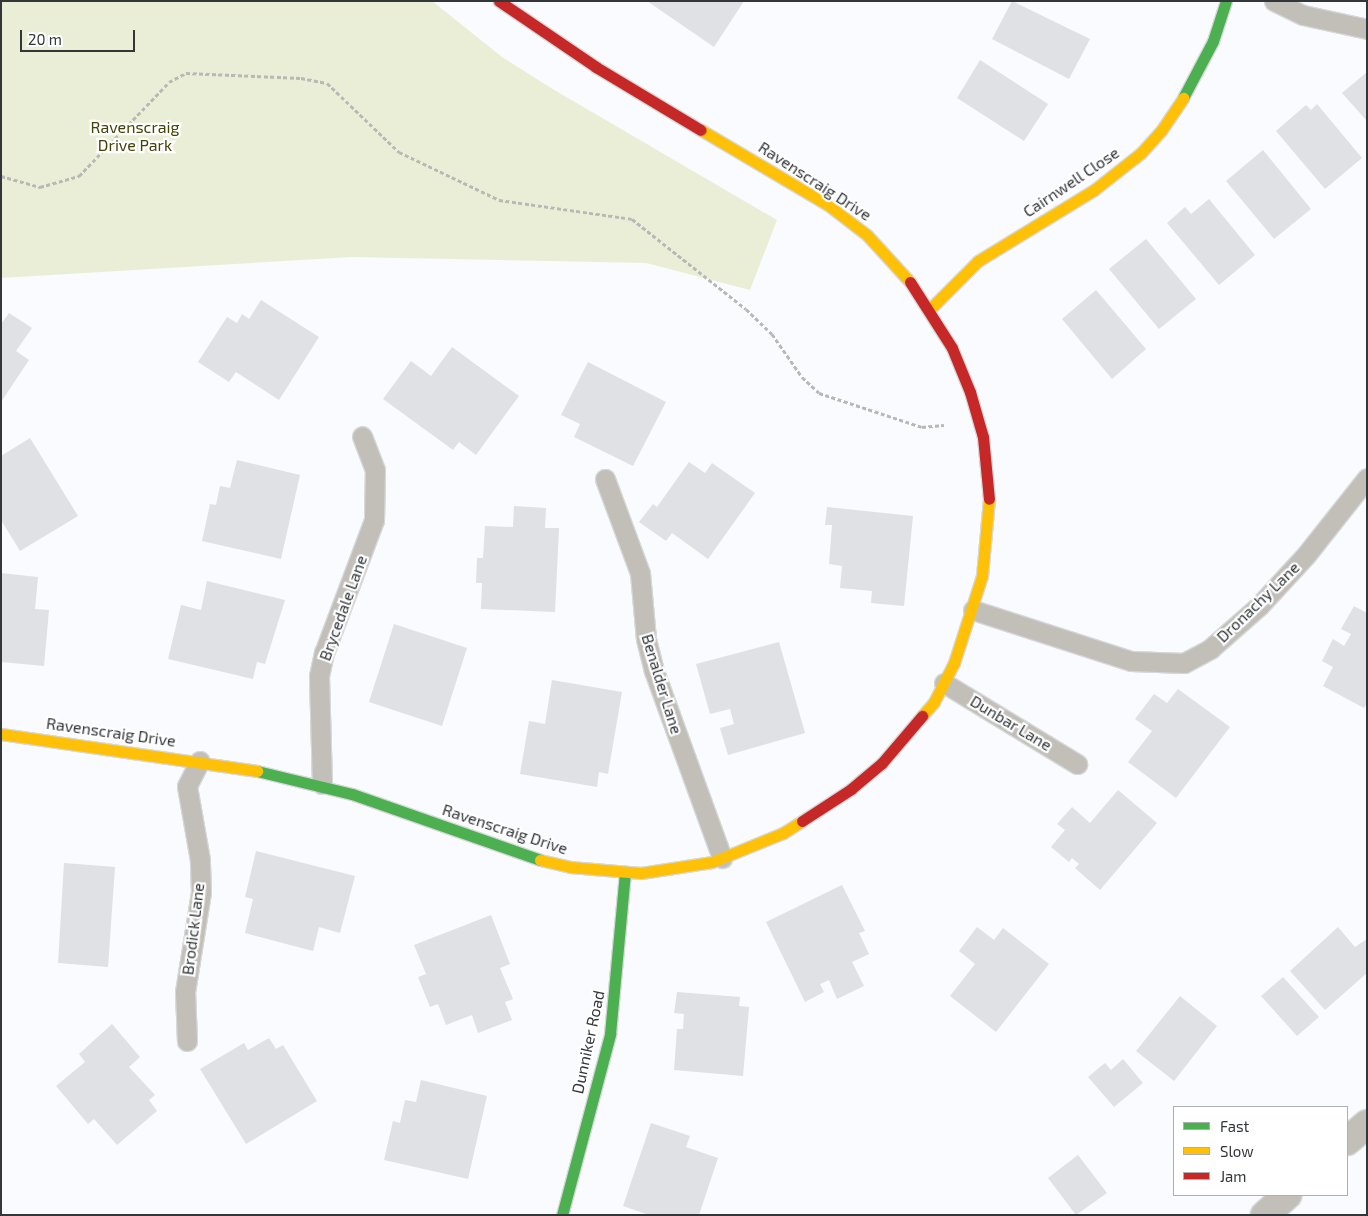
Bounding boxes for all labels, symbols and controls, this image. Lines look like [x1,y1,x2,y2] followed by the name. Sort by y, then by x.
[22,20,138,52] scale bar
[28,30,62,48] text: 20 m
[91,117,179,155] park label: Ravenscraig Drive Park
[755,137,875,225] street label: Ravenscraig Drive
[1019,143,1123,221] street label: Cairnwell Close
[315,553,371,663] street label: Brycedale Lane
[1212,558,1304,646] street label: Dronachy Lane
[638,631,686,737] street label: Benalder Lane
[967,691,1055,755] street label: Dunbar Lane
[45,713,177,751] street label: Ravenscraig Drive
[440,800,570,858] street label: Ravenscraig Drive
[178,882,208,976] street label: Brodick Lane
[568,988,608,1096] street label: Dunniker Road
[1173,1106,1348,1196] legend
[1220,1117,1249,1135] text: Fast
[1220,1142,1254,1160] text: Slow
[1220,1167,1246,1185] text: Jam

